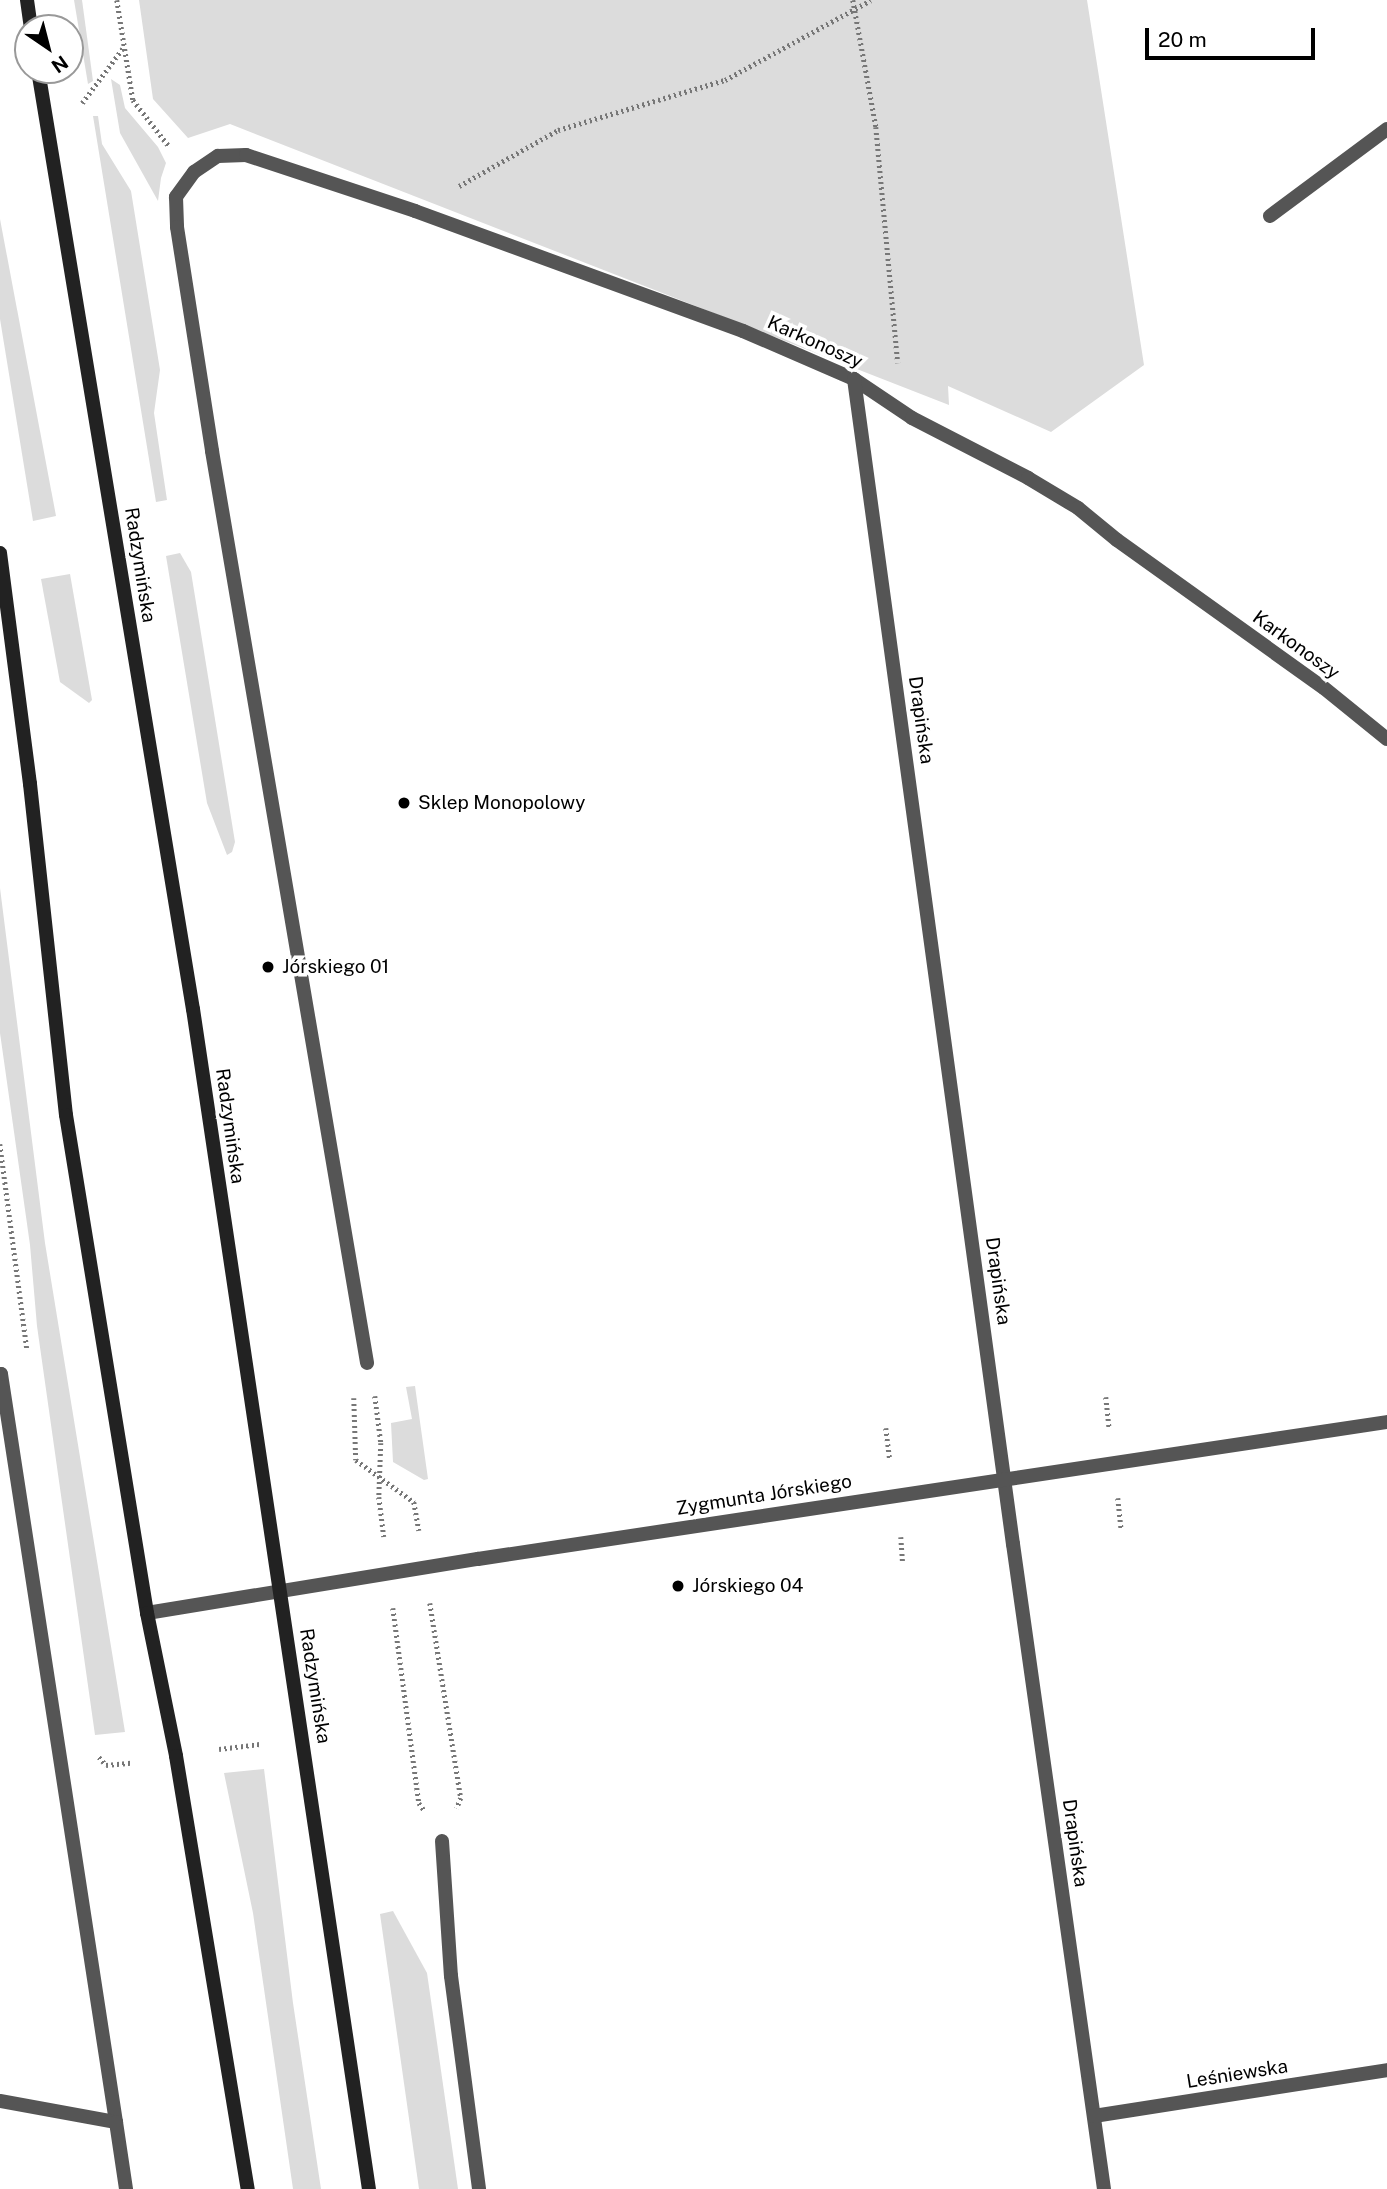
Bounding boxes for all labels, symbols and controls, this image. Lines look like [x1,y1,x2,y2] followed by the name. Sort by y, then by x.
[14,14,84,84] north arrow
[1149,14,1319,58] scale bar
[1158,27,1207,52] text: 20 m
[48,51,72,78] text: N
[764,311,866,373] street label: Karkonoszy
[120,506,160,624] street label: Radzymińska
[1248,606,1344,684] street label: Karkonoszy
[904,675,938,765] street label: Drapińska
[418,792,586,814] place label: Sklep Monopolowy
[396,795,412,811] marker: Sklep Monopolowy
[282,956,389,978] place label: Jórskiego 01
[260,959,276,975] marker: Jórskiego 01
[211,1067,249,1185] street label: Radzymińska
[981,1236,1015,1326] street label: Drapińska
[675,1470,853,1520] street label: Zygmunta Jórskiego
[692,1575,804,1597] place label: Jórskiego 04
[670,1578,686,1594] marker: Jórskiego 04
[295,1627,335,1745] street label: Radzymińska
[1058,1798,1092,1888] street label: Drapińska
[1185,2055,1289,2093] street label: Leśniewska

